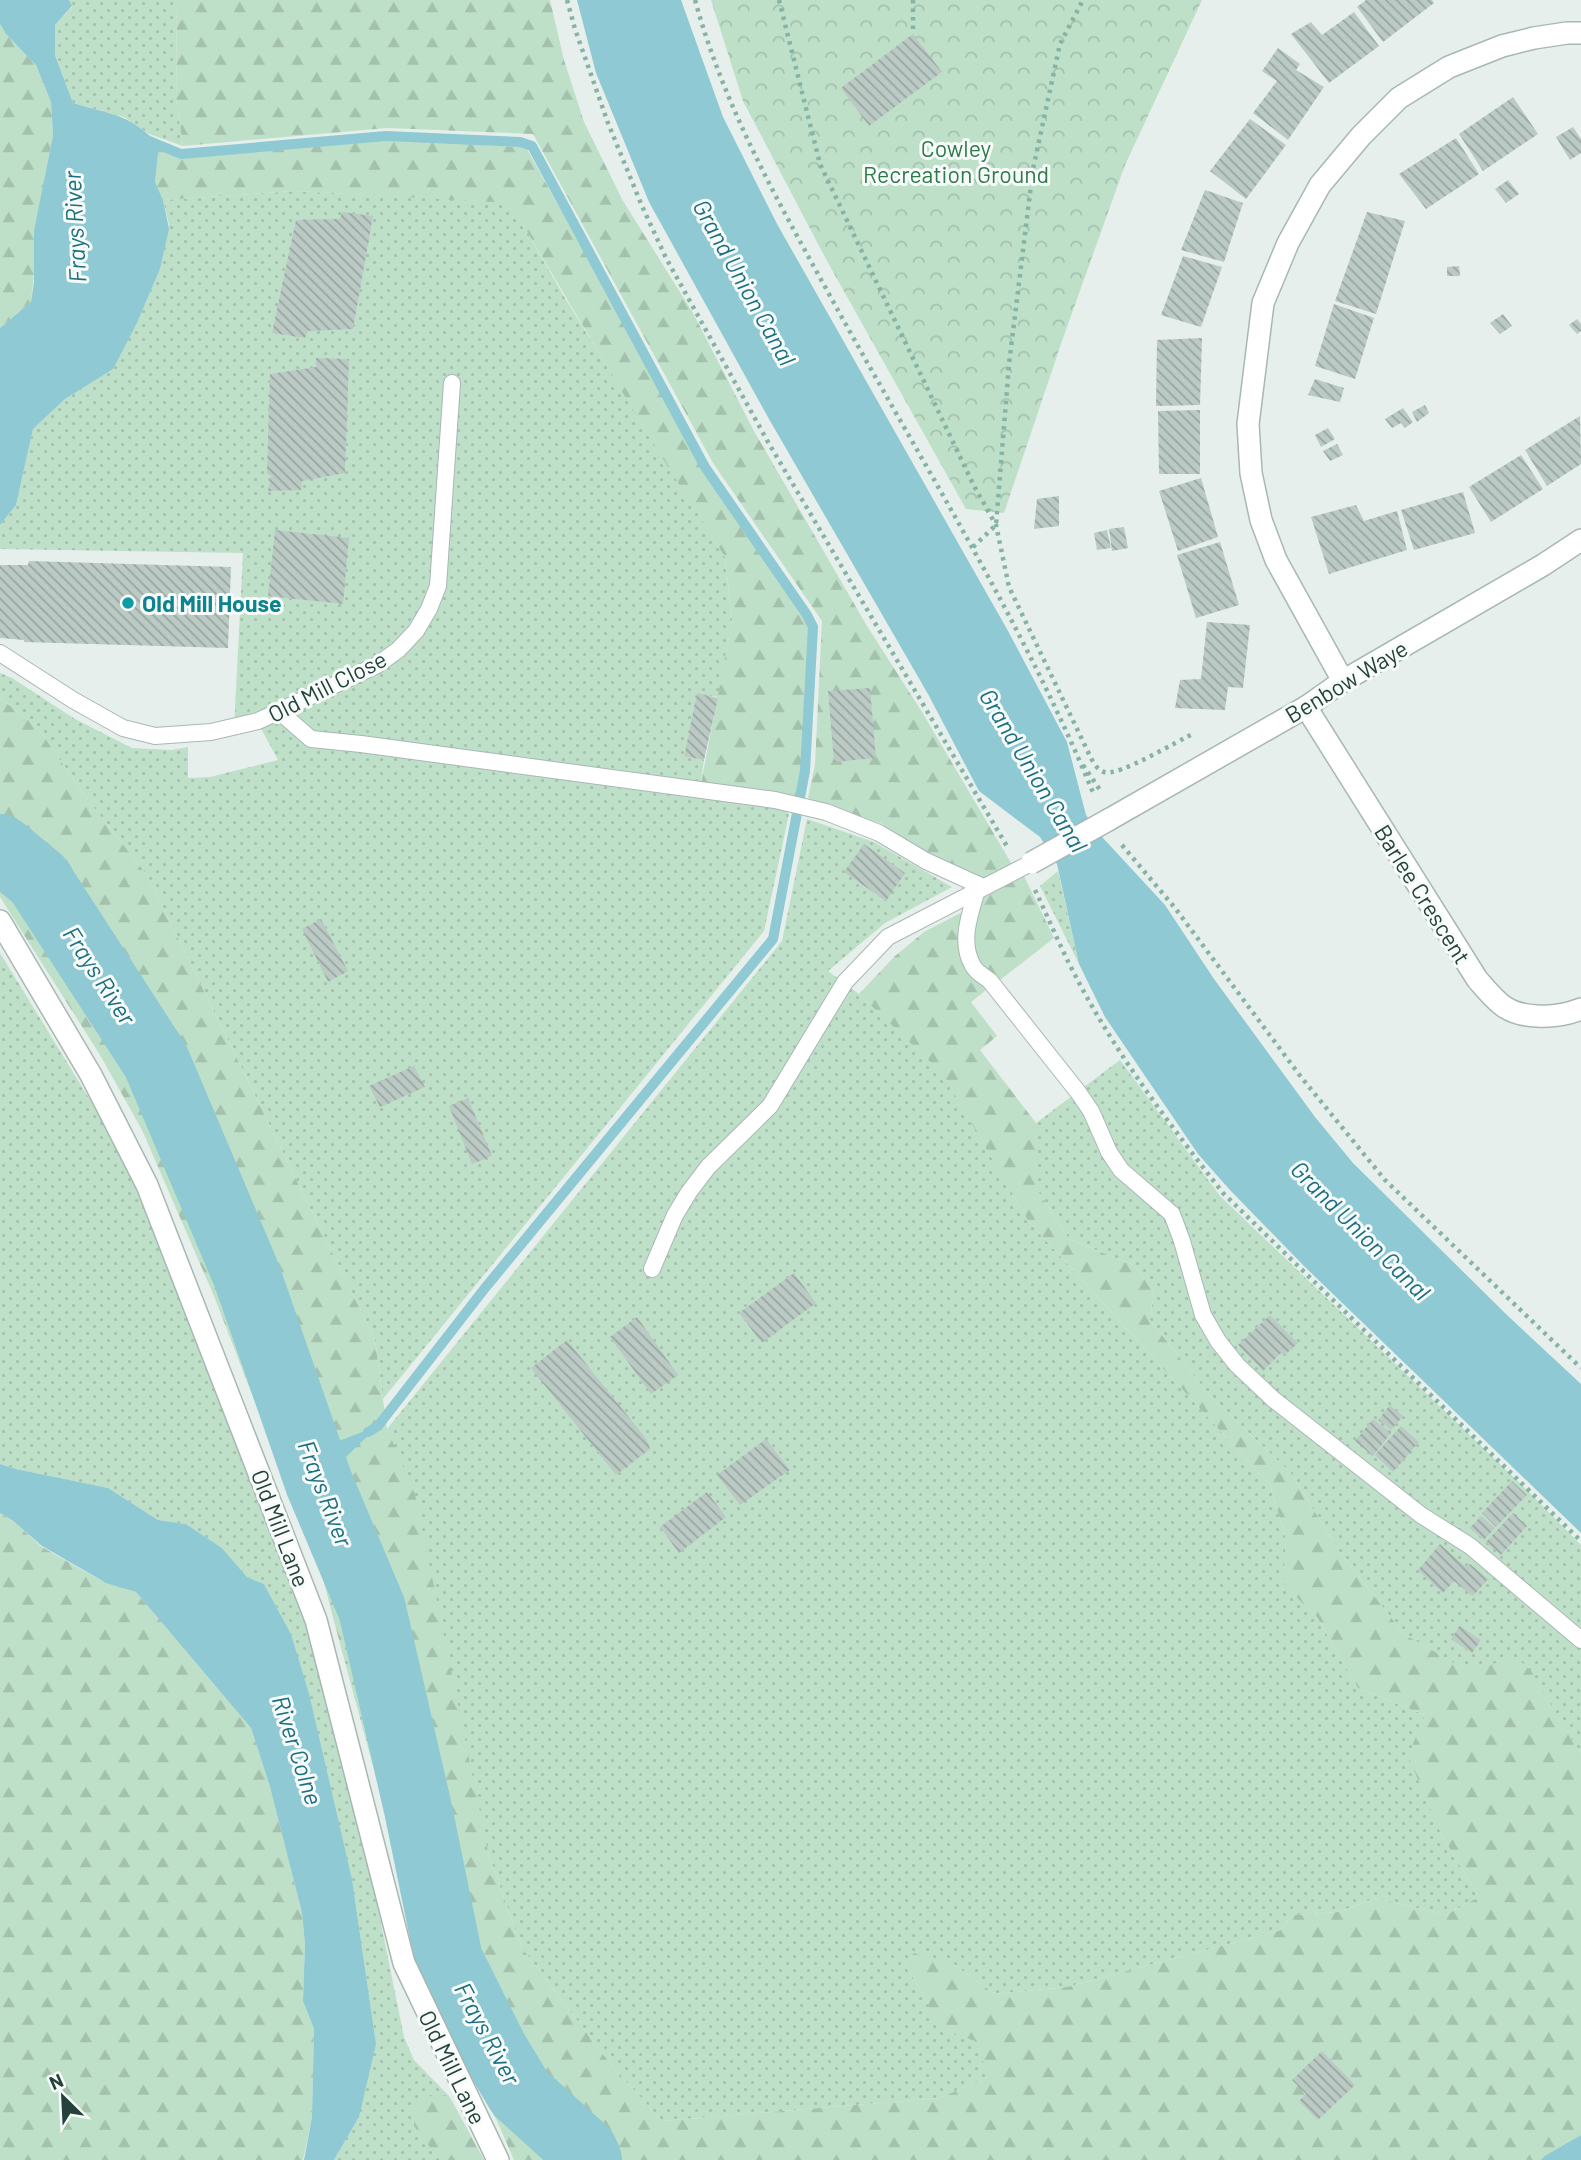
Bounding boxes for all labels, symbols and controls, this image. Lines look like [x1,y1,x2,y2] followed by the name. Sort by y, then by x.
[863,134,1049,188] park label: Cowley Recreation Ground
[57,169,91,283] water label: Frays River
[687,194,803,371] water label: Grand Union Canal
[142,589,282,617] place label: Old Mill House
[120,595,136,611] marker: Old Mill House
[1280,633,1412,729] street label: Benbow Waye
[263,644,391,728] street label: Old Mill Close
[974,683,1095,858] water label: Grand Union Canal
[1369,819,1477,969] street label: Barlee Crescent
[57,920,143,1031] water label: Frays River
[1285,1154,1437,1306] water label: Grand Union Canal
[292,1436,360,1552] water label: Frays River
[246,1465,316,1591] street label: Old Mill Lane
[267,1692,329,1808] water label: River Colne
[449,1977,528,2090] water label: Frays River
[413,2005,493,2129] street label: Old Mill Lane
[28,2062,98,2132] north arrow
[45,2068,66,2094] text: N

